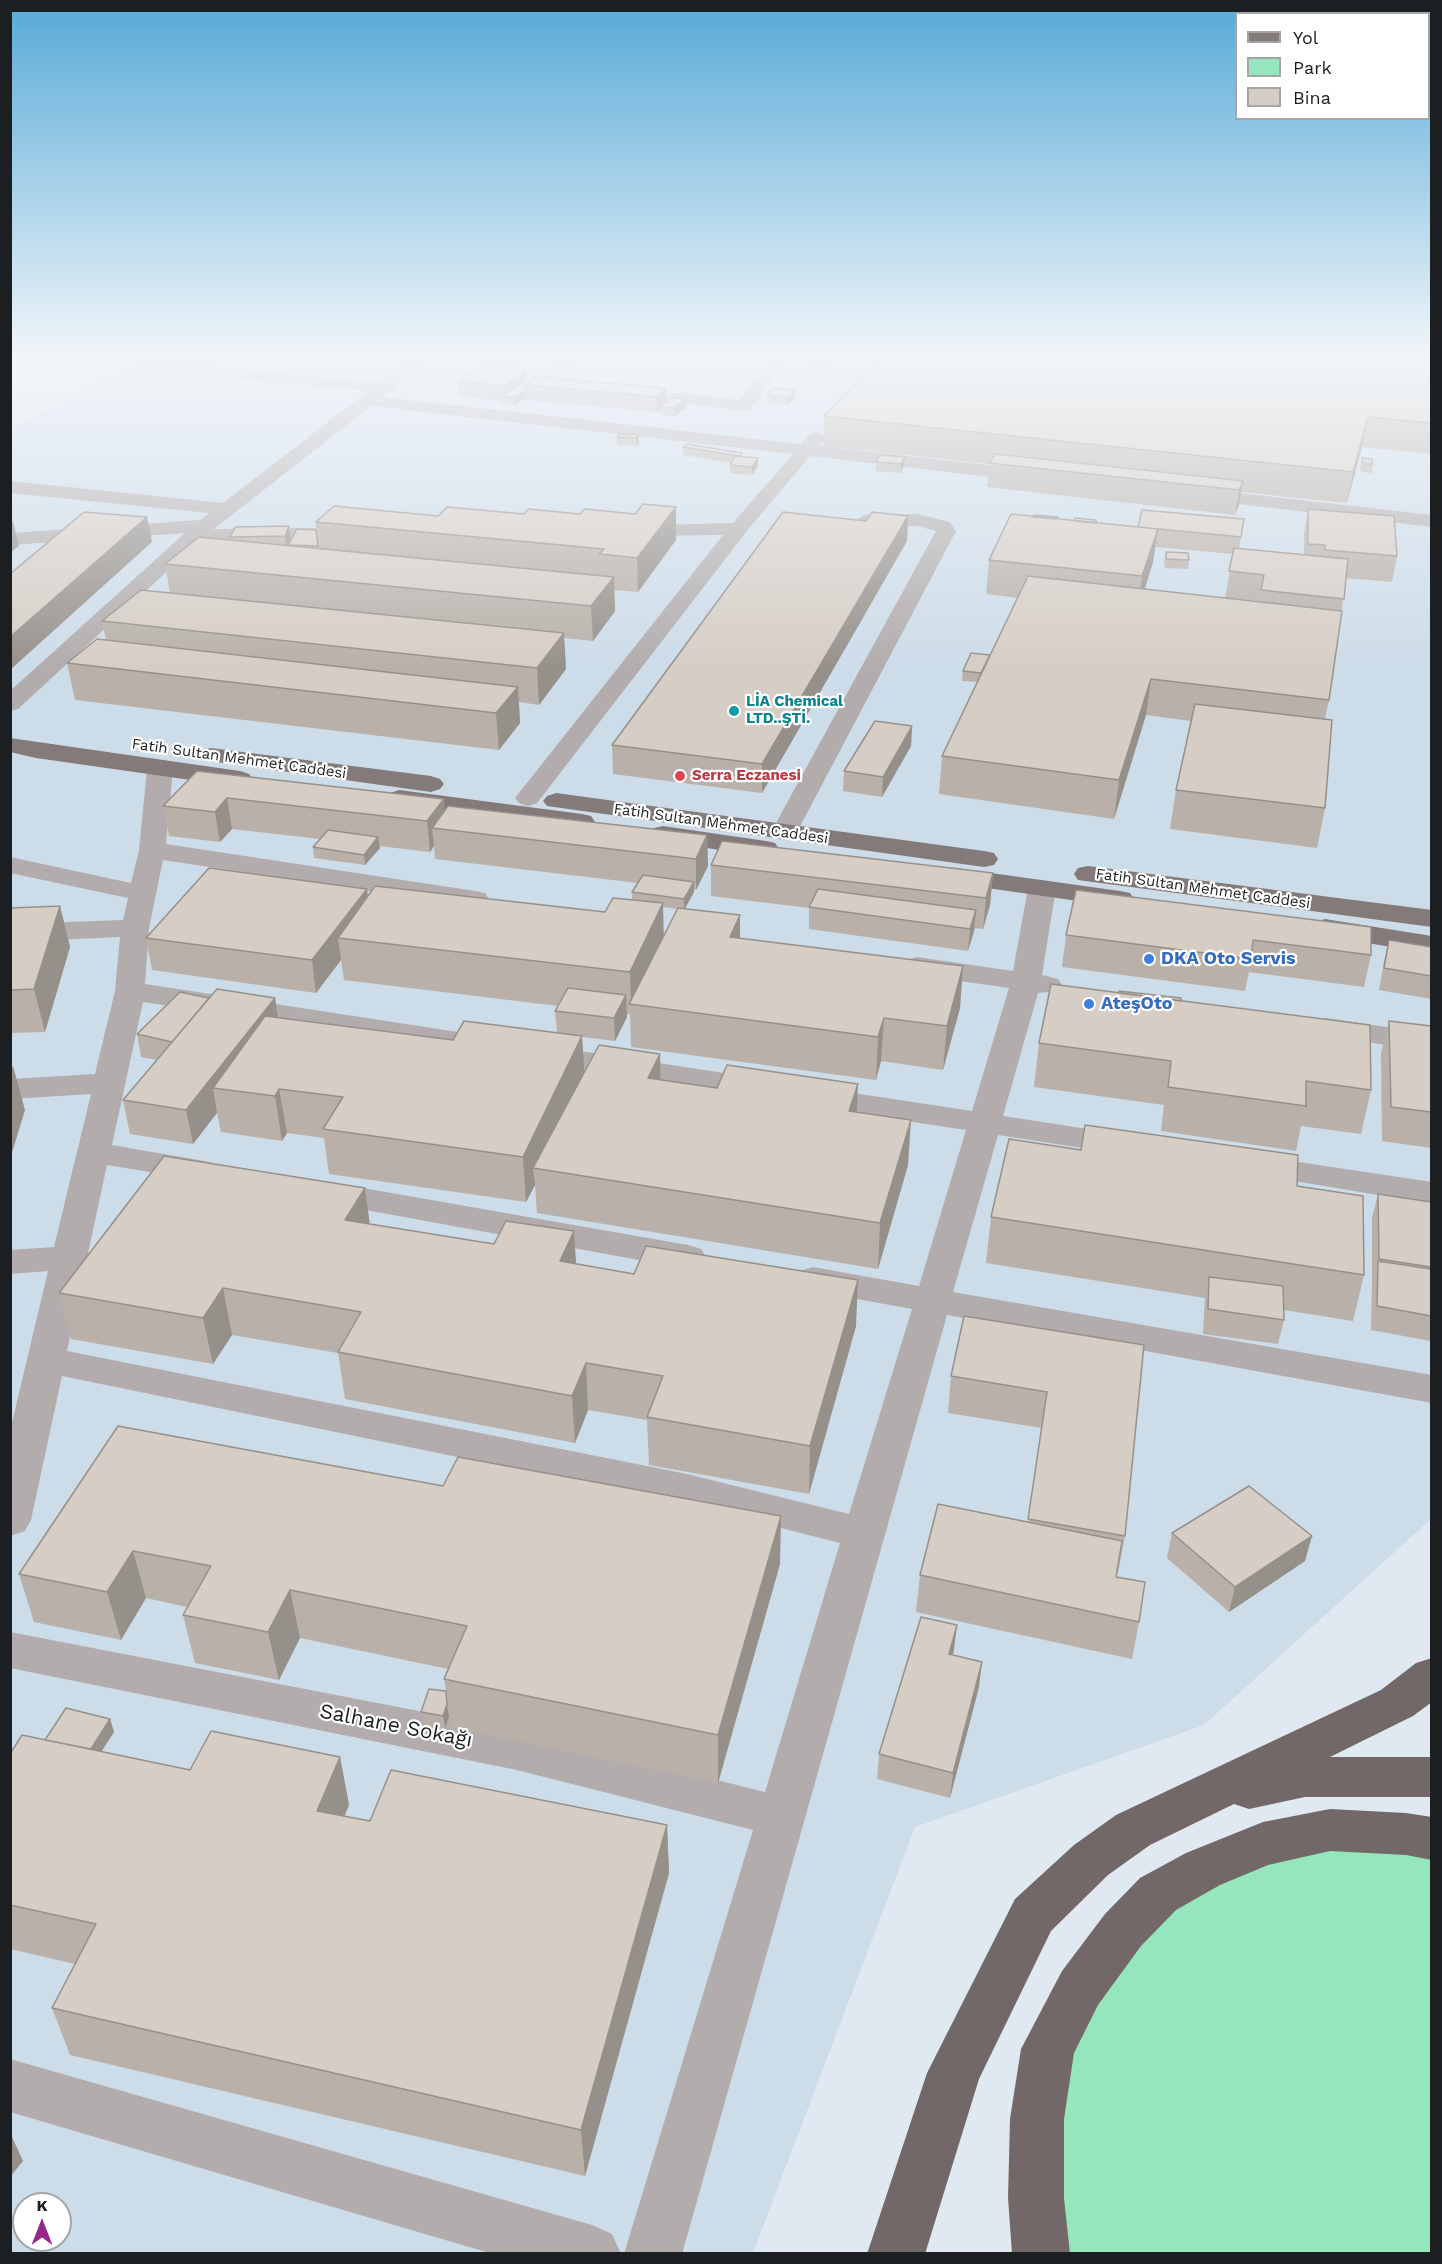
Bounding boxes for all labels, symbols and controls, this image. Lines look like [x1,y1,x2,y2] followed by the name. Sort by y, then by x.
[1235,12,1430,120] legend
[1293,27,1318,48] text: Yol
[1293,57,1332,78] text: Park
[1293,87,1331,108] text: Bina
[746,693,843,728] place label: LİA Chemical LTD..ŞTİ.
[727,704,741,718] marker: LİA Chemical LTD..ŞTİ.
[131,735,347,783] street label: Fatih Sultan Mehmet Caddesi
[692,767,801,785] place label: Serra Eczanesi
[673,769,687,783] marker: Serra Eczanesi
[613,800,829,848] street label: Fatih Sultan Mehmet Caddesi
[1095,865,1311,913] street label: Fatih Sultan Mehmet Caddesi
[1161,948,1295,970] place label: DKA Oto Servis
[1142,952,1156,966] marker: DKA Oto Servis
[1101,993,1173,1015] place label: AteşOto
[1082,997,1096,1011] marker: AteşOto
[317,1699,475,1753] street label: Salhane Sokağı
[12,2192,72,2252] north arrow
[36,2196,48,2215] text: K

